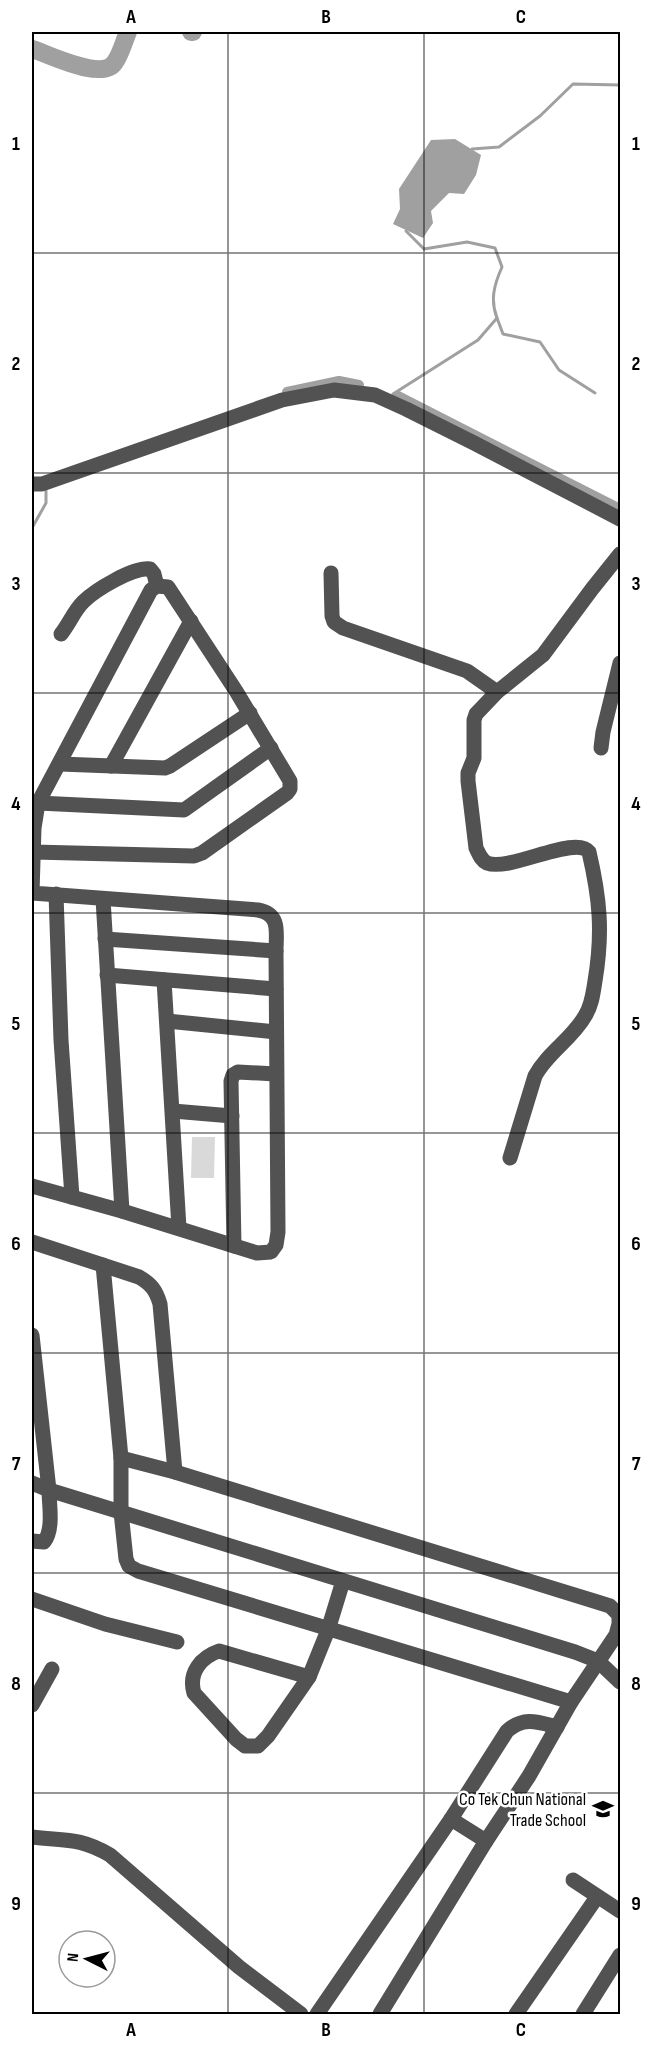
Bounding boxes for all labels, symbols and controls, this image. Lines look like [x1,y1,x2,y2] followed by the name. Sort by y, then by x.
[125,5,136,29] text: A
[321,5,331,29] text: B
[516,5,526,29] text: C
[12,132,20,156] text: 1
[632,132,640,156] text: 1
[12,352,20,376] text: 2
[632,352,640,376] text: 2
[12,572,21,596] text: 3
[632,572,641,596] text: 3
[11,792,21,816] text: 4
[631,792,641,816] text: 4
[12,1012,21,1036] text: 5
[632,1012,641,1036] text: 5
[11,1232,21,1256] text: 6
[631,1232,641,1256] text: 6
[12,1452,21,1476] text: 7
[632,1452,641,1476] text: 7
[11,1672,21,1696] text: 8
[631,1672,641,1696] text: 8
[459,1789,586,1831] place label: Co Tek Chun National Trade School
[591,1797,615,1821] school or university icon: Co Tek Chun National Trade School
[11,1892,21,1916] text: 9
[631,1892,641,1916] text: 9
[57,1929,117,1989] north arrow
[64,1952,83,1963] text: N
[125,2018,136,2042] text: A
[321,2018,331,2042] text: B
[516,2018,526,2042] text: C

